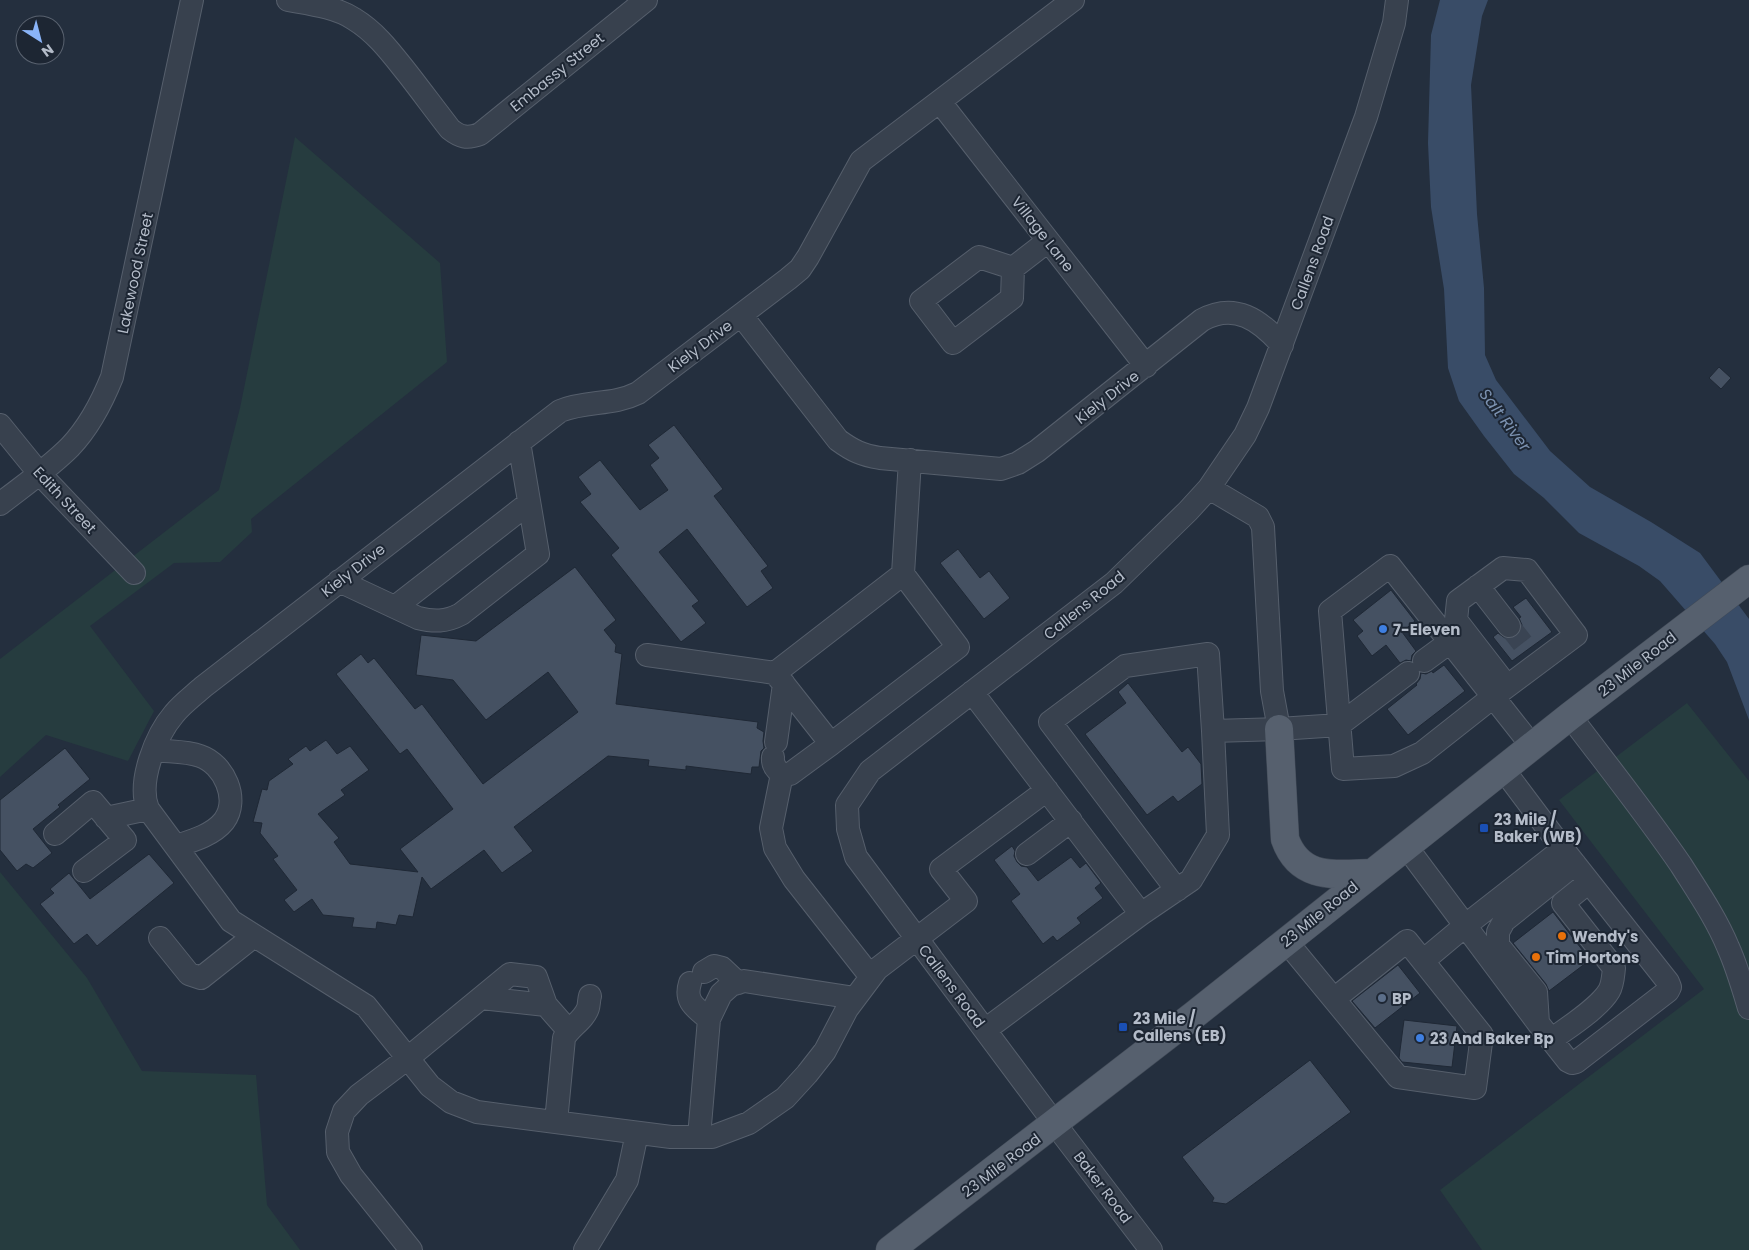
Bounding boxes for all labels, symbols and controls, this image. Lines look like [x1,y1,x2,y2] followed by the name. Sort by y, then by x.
[15,15,65,65] north arrow
[506,28,608,116] street label: Embassy Street
[38,39,58,62] text: N
[1007,192,1079,276] street label: Village Lane
[112,211,158,335] street label: Lakewood Street
[1285,213,1339,313] street label: Callens Road
[663,315,737,377] street label: Kiely Drive
[1071,365,1143,429] street label: Kiely Drive
[1474,384,1537,457] water label: Salt River
[29,462,101,538] street label: Edith Street
[317,538,389,602] street label: Kiely Drive
[1039,566,1129,644] street label: Callens Road
[1393,619,1460,640] place label: 7-Eleven
[1377,623,1389,635] marker: 7-Eleven
[1593,627,1681,701] street label: 23 Mile Road
[1494,809,1582,847] place label: 23 Mile / Baker (WB)
[1478,822,1490,834] marker: 23 Mile / Baker (WB)
[1276,876,1362,952] street label: 23 Mile Road
[1572,926,1638,947] place label: Wendy's
[1556,930,1568,942] marker: Wendy's
[914,940,990,1032] street label: Callens Road
[1546,947,1639,968] place label: Tim Hortons
[1530,951,1542,963] marker: Tim Hortons
[1392,988,1411,1009] place label: BP
[1376,992,1388,1004] marker: BP
[1133,1008,1227,1046] place label: 23 Mile / Callens (EB)
[1117,1021,1129,1033] marker: 23 Mile / Callens (EB)
[1430,1028,1554,1049] place label: 23 And Baker Bp
[1414,1032,1426,1044] marker: 23 And Baker Bp
[957,1128,1045,1202] street label: 23 Mile Road
[1069,1147,1137,1227] street label: Baker Road

